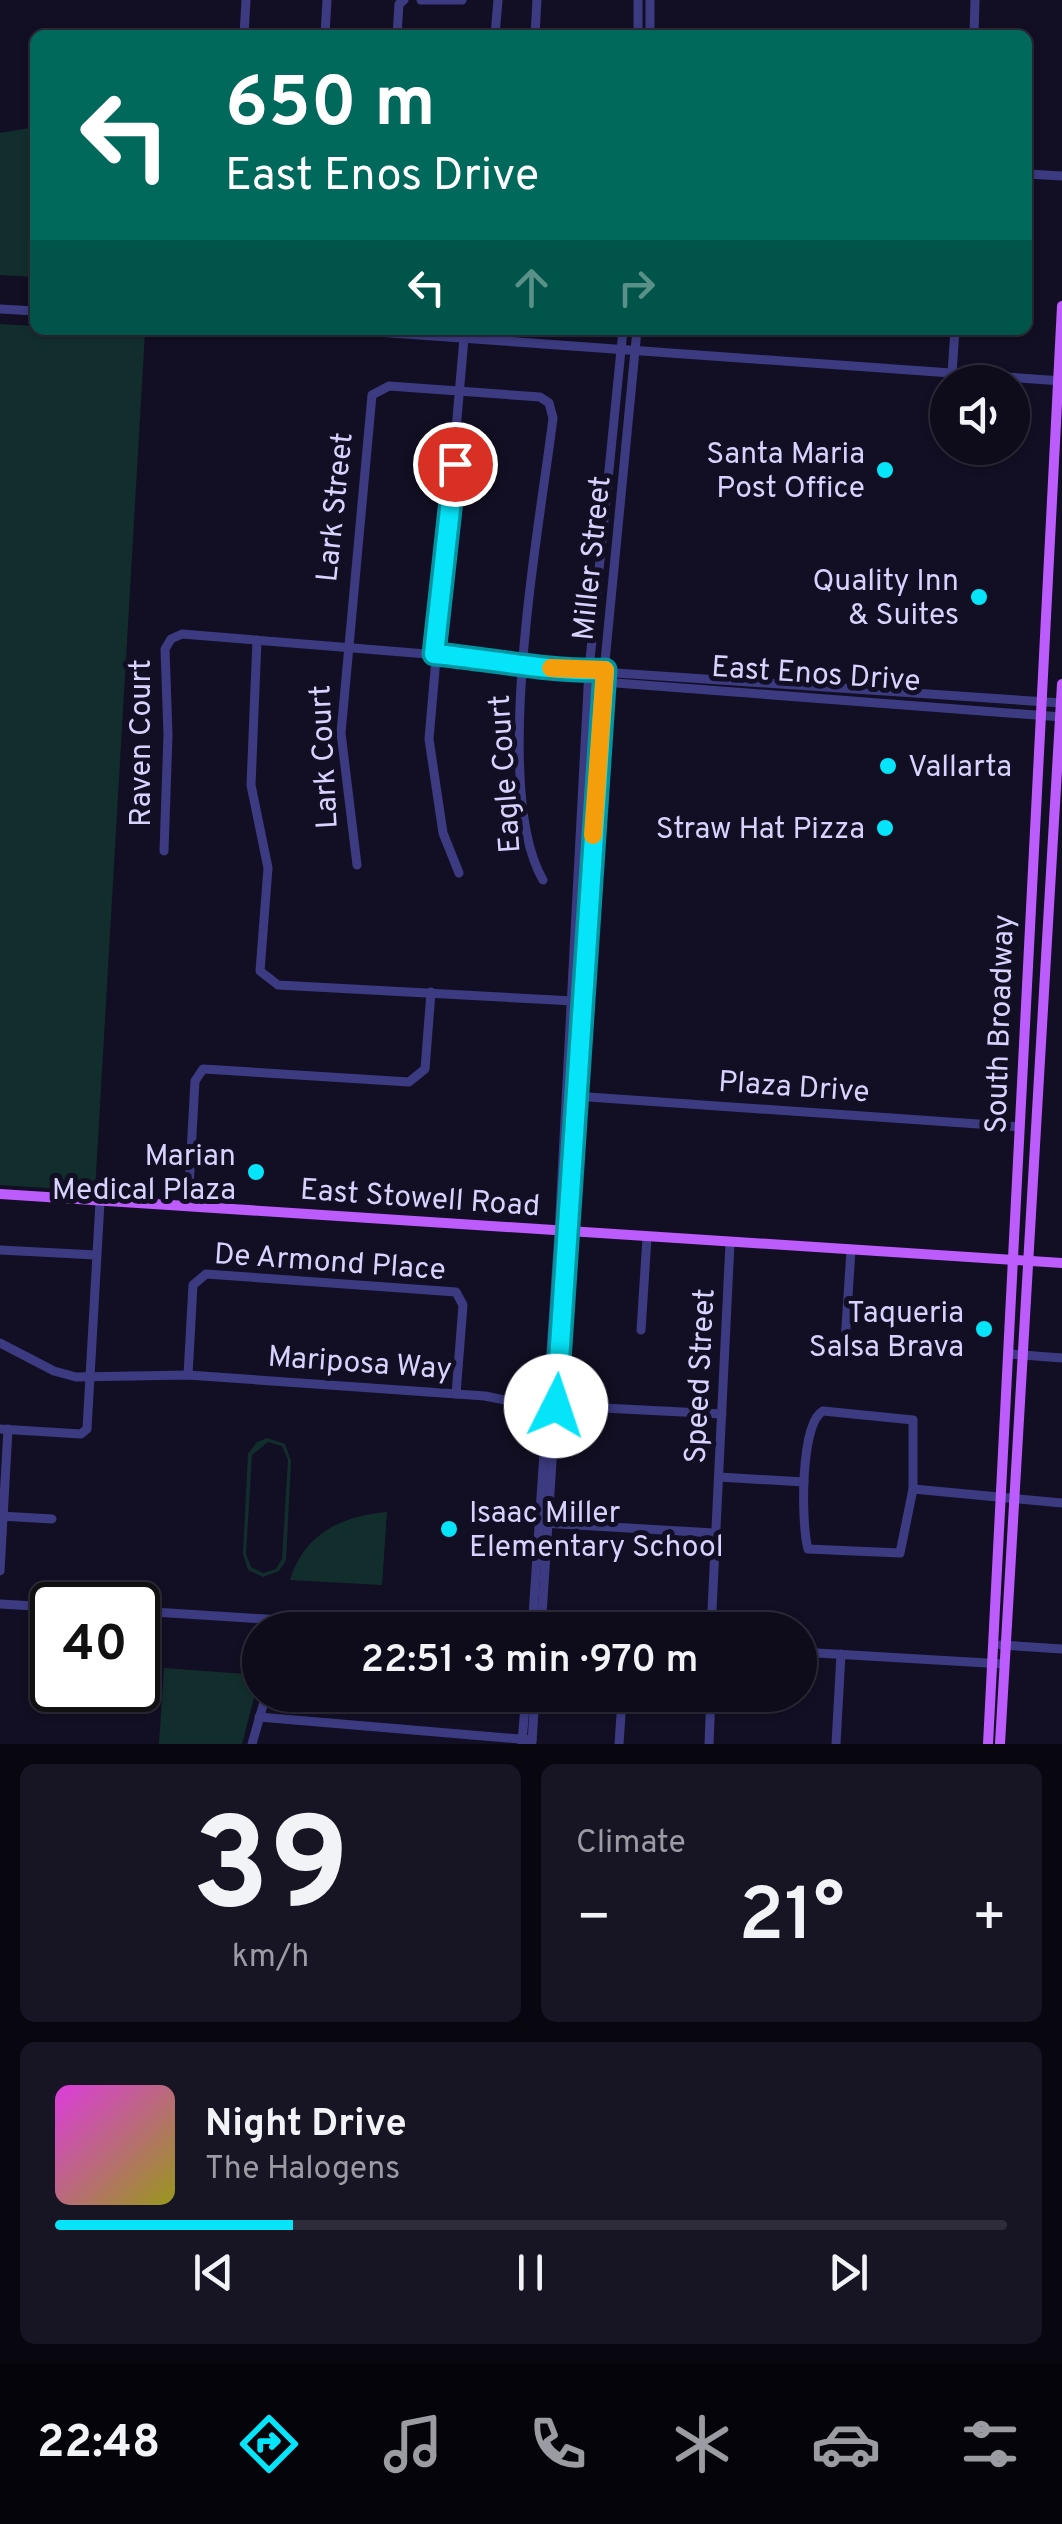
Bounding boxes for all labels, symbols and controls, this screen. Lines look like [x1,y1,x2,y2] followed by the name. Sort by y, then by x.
[225,62,436,151] text: 650 m
[60,70,190,200] icon: left
[225,149,539,206] text: East Enos Drive
[399,260,454,315] icon: left
[504,260,559,315] icon: ahead
[609,260,664,315] icon: right
[930,365,1030,465] map controls
[930,365,1030,465] button: sound
[413,422,498,507] pin
[310,431,363,584] street label: Lark Street
[428,437,483,492] icon: arrive
[706,437,865,508] place label: Santa Maria Post Office
[874,459,896,481] marker: Santa Maria Post Office
[566,474,621,642] street label: Miller Street
[812,564,959,635] place label: Quality Inn & Suites
[968,586,990,608] marker: Quality Inn & Suites
[710,650,922,701] street label: East Enos Drive
[124,659,161,827] street label: Raven Court
[303,684,348,830] street label: Lark Court
[482,693,530,854] street label: Eagle Court
[908,750,1012,787] place label: Vallarta
[877,755,899,777] marker: Vallarta
[656,812,865,849] place label: Straw Hat Pizza
[874,817,896,839] marker: Straw Hat Pizza
[979,914,1024,1134] street label: South Broadway
[717,1065,871,1112] street label: Plaza Drive
[52,1139,236,1210] place label: Marian Medical Plaza
[245,1161,267,1183] marker: Marian Medical Plaza
[299,1173,541,1226] street label: East Stowell Road
[213,1237,447,1290] street label: De Armond Place
[678,1288,725,1465] street label: Speed Street
[809,1296,964,1367] place label: Taqueria Salsa Brava
[973,1318,995,1340] marker: Taqueria Salsa Brava
[267,1340,453,1389] street label: Mariposa Way
[504,1354,608,1458] position arrow
[469,1496,724,1567] place label: Isaac Miller Elementary School
[438,1518,460,1540] marker: Isaac Miller Elementary School
[30,1582,160,1712] speed limit sign: 40
[361,1637,698,1686] text: 22:51 · 3 min · 970 m
[192,1790,349,1955] text: 39
[576,1824,686,1864] text: Climate
[738,1872,845,1967] text: 21°
[576,1885,611,1955] text: −
[972,1885,1007,1955] text: +
[232,1938,309,1978] text: km/h
[205,2101,407,2150] text: Night Drive
[205,2150,400,2190] text: The Halogens
[186,2245,241,2300] icon: previous
[503,2245,558,2300] icon: pause
[821,2245,876,2300] icon: next
[234,2409,304,2479] icon: directions
[378,2409,448,2479] icon: music
[523,2409,593,2479] icon: phone
[667,2409,737,2479] icon: climate
[811,2409,881,2479] icon: car
[955,2409,1025,2479] icon: filters
[37,2416,160,2473] text: 22:48

